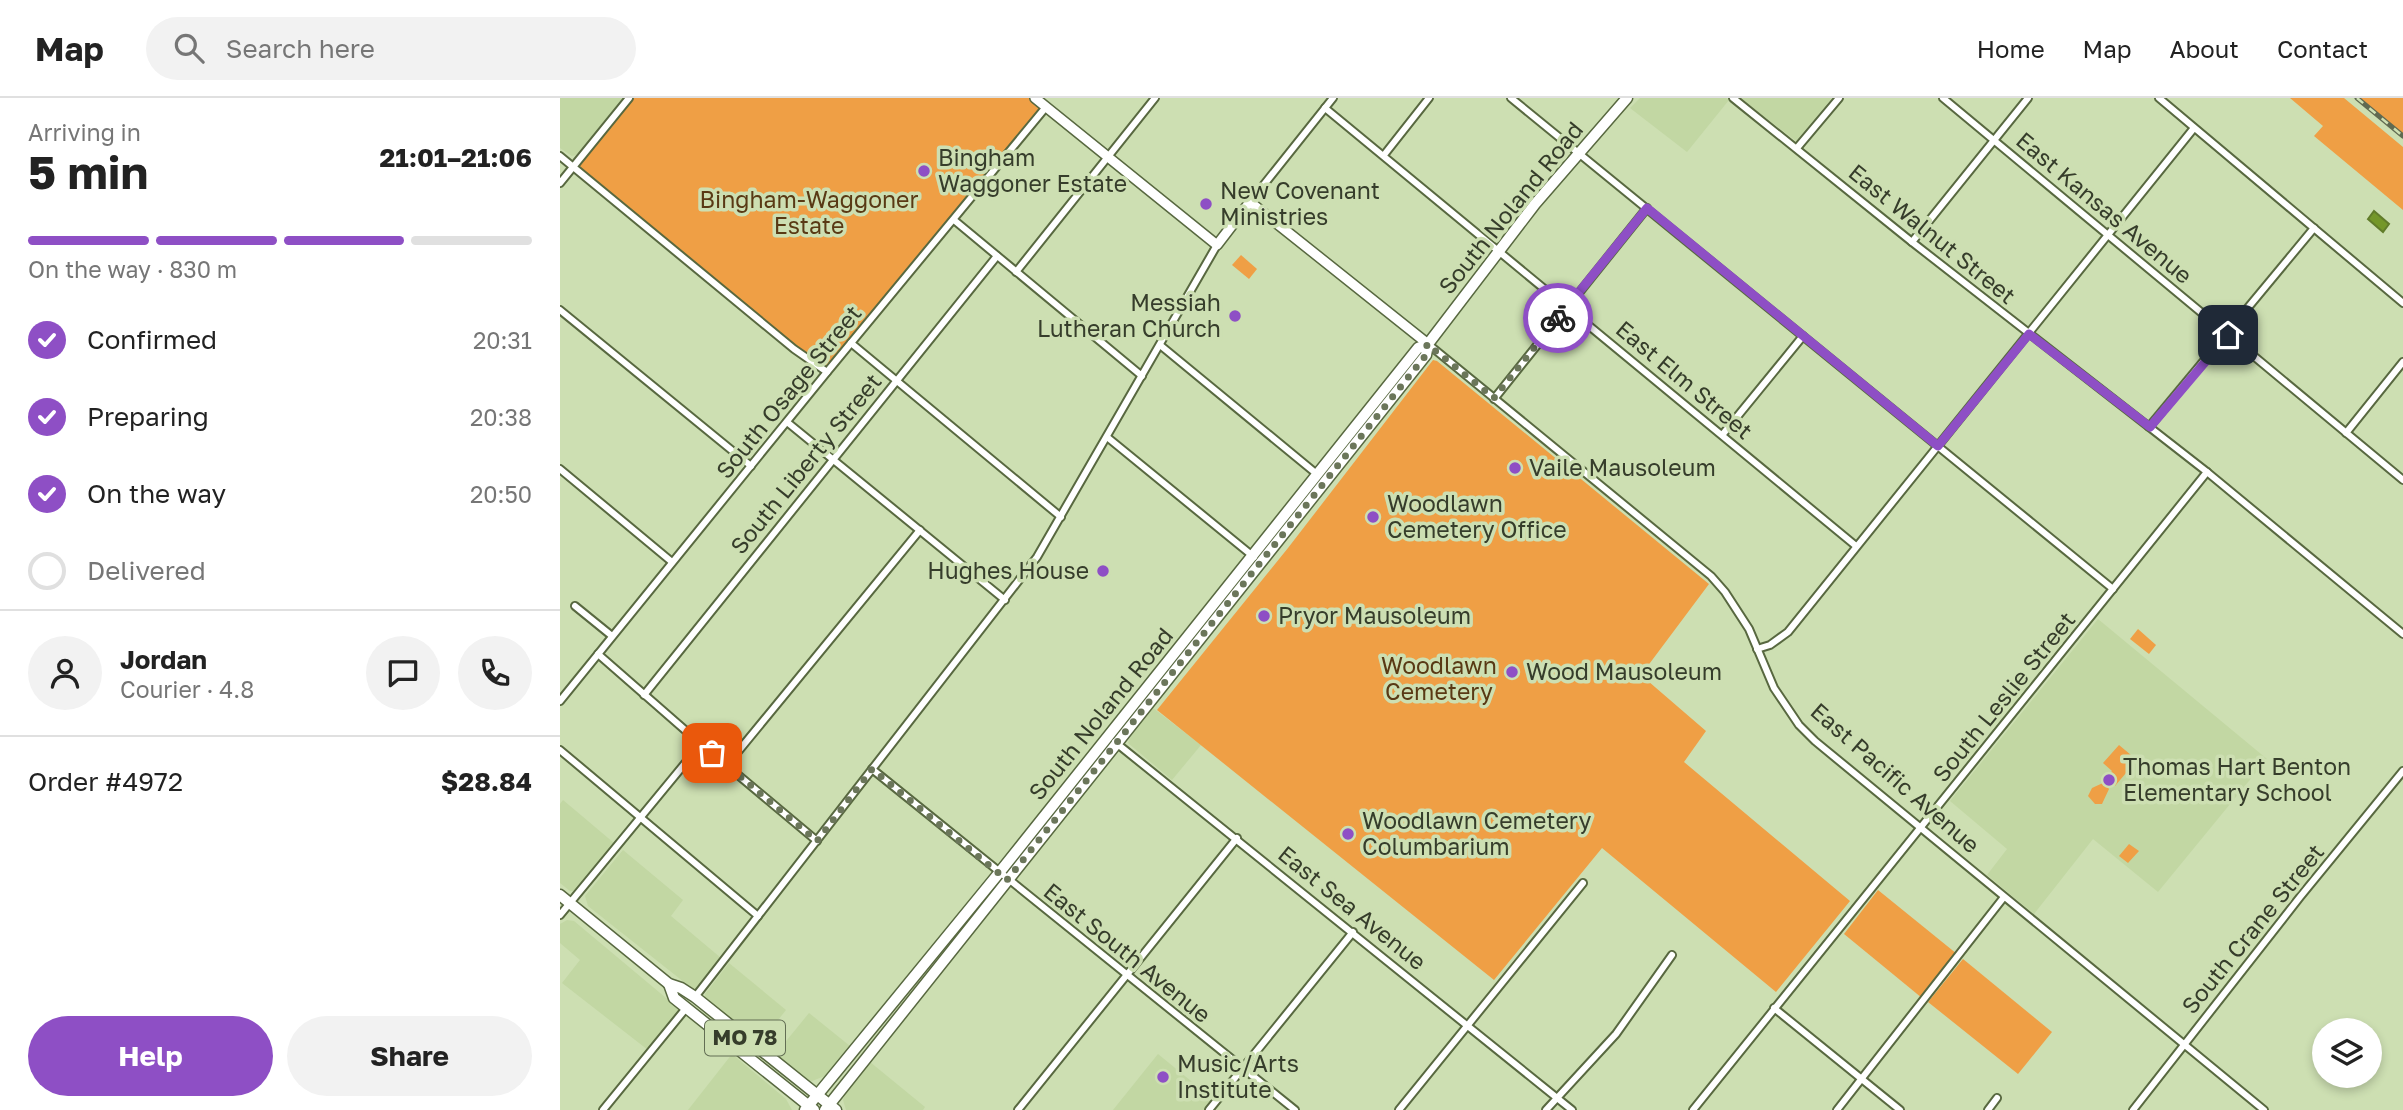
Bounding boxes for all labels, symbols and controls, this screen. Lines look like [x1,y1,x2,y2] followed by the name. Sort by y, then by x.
[146,17,636,80] search box
[35,29,104,68] text: Map
[170,29,208,67] icon: search
[226,33,375,64] text: Search here
[1977,34,2045,63] text: Home
[2083,34,2132,63] text: Map
[2170,34,2239,63] text: About
[2277,34,2368,63] text: Contact
[1432,116,1588,299] street label: South Noland Road
[28,118,141,146] text: Arriving in
[2011,125,2198,289] street label: East Kansas Avenue
[379,142,532,173] text: 21:01–21:06
[938,143,1127,197] place label: Bingham Waggoner Estate
[28,144,148,199] text: 5 min
[1844,157,2022,309] street label: East Walnut Street
[916,163,932,179] marker: Bingham Waggoner Estate
[1220,176,1380,230] place label: New Covenant Ministries
[700,185,918,239] park label: Bingham-Waggoner Estate
[1198,196,1214,212] marker: New Covenant Ministries
[28,255,237,283] text: On the way · 830 m
[1523,283,1593,353] courier
[1037,288,1221,342] place label: Messiah Lutheran Church
[710,299,867,484] street label: South Osage Street
[1539,299,1577,337] icon: bike
[2198,305,2258,365] pin
[1227,308,1243,324] marker: Messiah Lutheran Church
[1611,314,1759,444] street label: East Elm Street
[2209,316,2247,354] icon: home
[28,321,66,359] icon: check
[87,324,217,355] text: Confirmed
[473,326,532,354] text: 20:31
[724,367,887,559] street label: South Liberty Street
[28,398,66,436] icon: check
[87,401,209,432] text: Preparing
[470,403,532,431] text: 20:38
[1529,453,1716,481] place label: Vaile Mausoleum
[1507,460,1523,476] marker: Vaile Mausoleum
[28,475,66,513] icon: check
[87,478,226,509] text: On the way
[470,480,532,508] text: 20:50
[1387,489,1567,543] place label: Woodlawn Cemetery Office
[1365,509,1381,525] marker: Woodlawn Cemetery Office
[87,555,206,586] text: Delivered
[927,556,1089,584] place label: Hughes House
[1095,563,1111,579] marker: Hughes House
[1278,601,1471,629] place label: Pryor Mausoleum
[1926,606,2080,787] street label: South Leslie Street
[1256,608,1272,624] marker: Pryor Mausoleum
[1022,622,1178,805] street label: South Noland Road
[28,636,102,710] button: person
[366,636,440,710] button: chat
[458,636,532,710] button: phone
[120,644,207,675] text: Jordan
[1381,651,1497,705] park label: Woodlawn Cemetery
[1526,657,1722,685] place label: Wood Mausoleum
[1504,664,1520,680] marker: Wood Mausoleum
[120,675,254,703] text: Courier · 4.8
[1806,696,1986,858] street label: East Pacific Avenue
[682,723,742,783] pin
[693,734,731,772] icon: bag
[2123,752,2351,806] place label: Thomas Hart Benton Elementary School
[28,766,183,797] text: Order #4972
[441,766,532,797] text: $28.84
[2101,772,2117,788] marker: Thomas Hart Benton Elementary School
[1362,806,1591,860] place label: Woodlawn Cemetery Columbarium
[1340,826,1356,842] marker: Woodlawn Cemetery Columbarium
[2175,838,2329,1019] street label: South Crane Street
[1273,839,1432,975] street label: East Sea Avenue
[1039,876,1217,1028] street label: East South Avenue
[28,1016,273,1096] button: Help
[287,1016,532,1096] button: Share
[2312,1018,2382,1088] map controls
[2312,1018,2382,1088] button: layers
[705,1020,785,1056] road number: MO 78
[1177,1049,1299,1103] place label: Music/Arts Institute
[1155,1069,1171,1085] marker: Music/Arts Institute

